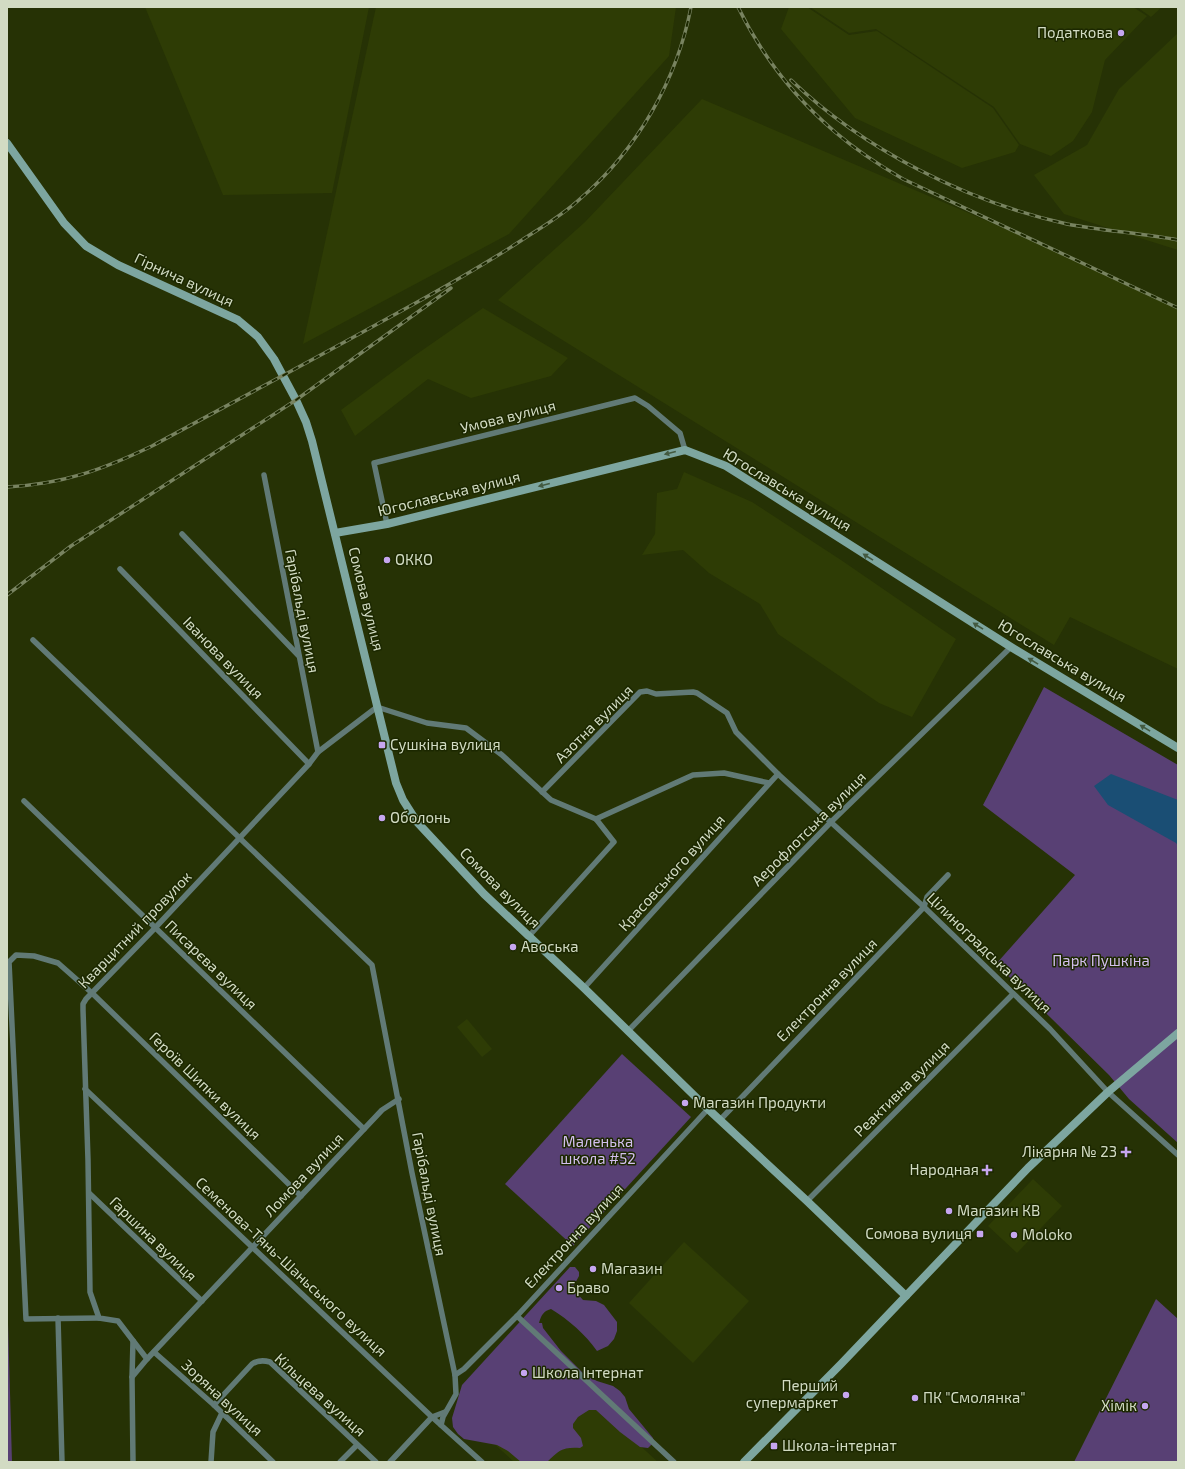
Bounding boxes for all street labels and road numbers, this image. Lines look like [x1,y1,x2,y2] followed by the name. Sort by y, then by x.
[132,248,237,311] street label: Гірнича вулиця
[458,395,558,438] street label: Умова вулиця
[720,444,855,535] street label: Югославська вулиця
[376,467,522,520] street label: Югославська вулиця
[344,545,389,653] street label: Сомова вулиця
[281,547,324,674] street label: Гарібальді вулиця
[179,612,268,703] street label: Іванова вулиця
[995,615,1130,706] street label: Югославська вулиця
[551,681,637,767] street label: Азотна вулиця
[747,767,870,890] street label: Аерофлотська вулиця
[614,810,729,935] street label: Красовського вулиця
[456,843,545,932] street label: Сомова вулиця
[74,867,196,992] street label: Кварцитний провулок
[923,888,1056,1017] street label: Цілиноградська вулиця
[161,916,261,1013] street label: Писарєва вулиця
[772,934,881,1045] street label: Електронна вулиця
[146,1027,265,1144] street label: Героїв Шипки вулиця
[850,1037,954,1141] street label: Реактивна вулиця
[260,1129,347,1221] street label: Ломова вулиця
[408,1130,451,1257] street label: Гарібальді вулиця
[192,1173,391,1360] street label: Семенова-Тянь-Шаньського вулиця
[520,1179,627,1292] street label: Електронна вулиця
[106,1192,201,1285] street label: Гаршина вулиця
[271,1349,370,1440] street label: Кільцева вулиця
[178,1355,267,1440] street label: Зоряна вулиця

